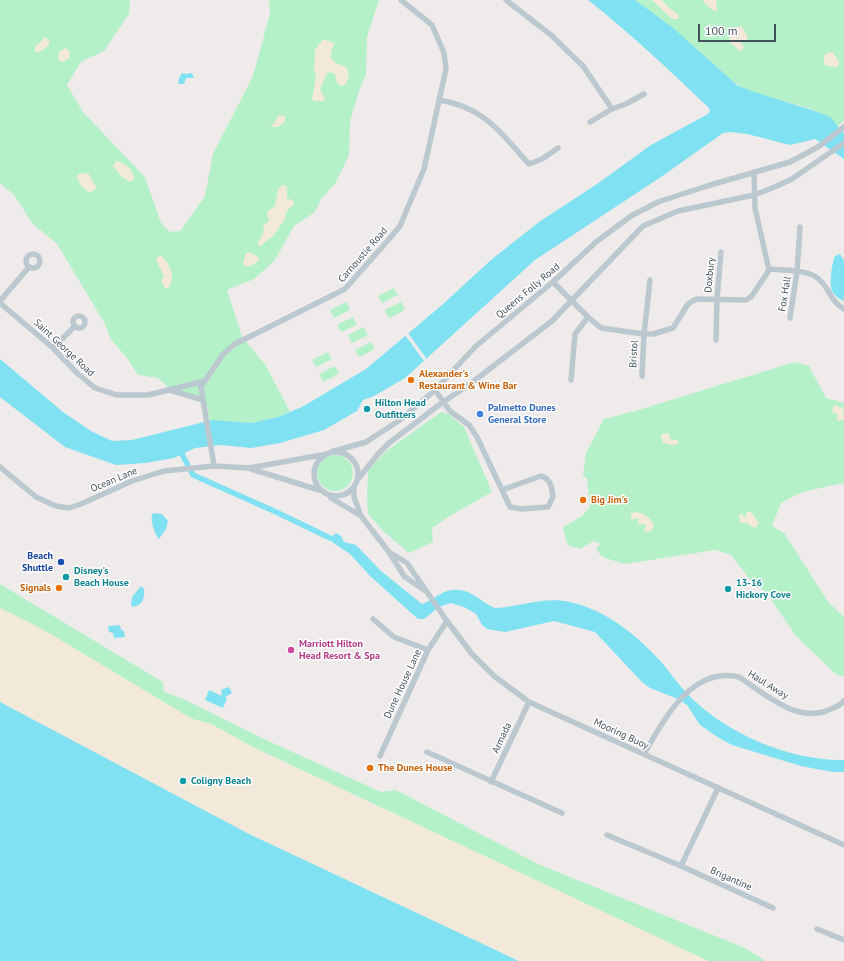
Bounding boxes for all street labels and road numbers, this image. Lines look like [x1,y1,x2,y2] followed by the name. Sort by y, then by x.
[336,225,390,285] street label: Carnoustie Road
[702,257,718,293] street label: Doxbury
[494,261,562,321] street label: Queens Folly Road
[776,275,794,313] street label: Fox Hall
[31,317,97,379] street label: Saint George Road
[627,340,641,368] street label: Bristol
[89,465,139,495] street label: Ocean Lane
[382,647,424,721] street label: Dune House Lane
[746,668,790,702] street label: Haul Away
[592,716,650,752] street label: Mooring Buoy
[490,721,514,755] street label: Armada
[708,865,754,893] street label: Brigantine

